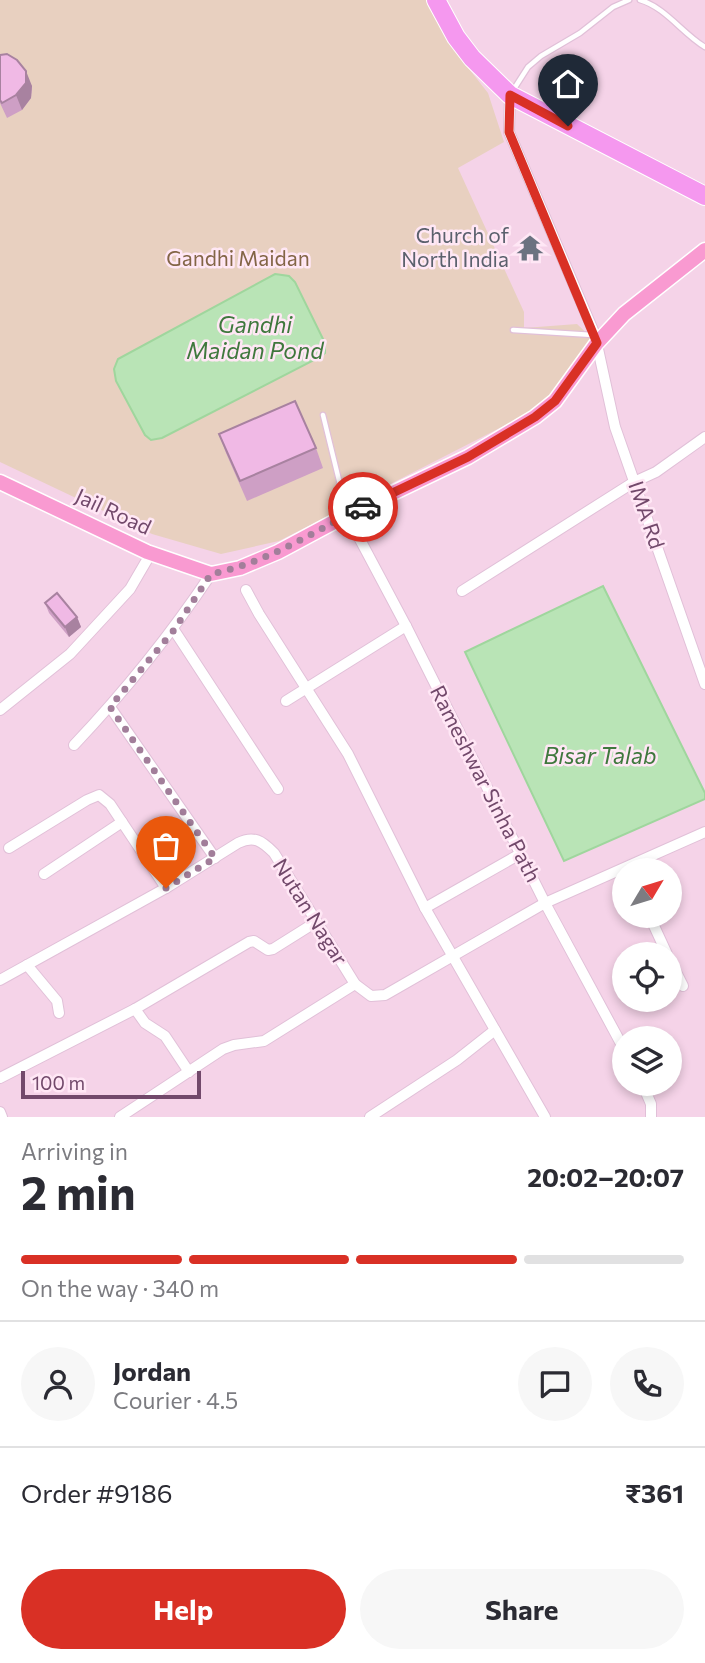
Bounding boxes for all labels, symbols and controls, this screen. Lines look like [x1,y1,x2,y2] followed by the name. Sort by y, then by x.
[538,54,598,126] pin
[549,65,587,103] icon: home
[401,222,510,271] place label: Church of North India
[515,233,545,263] temple icon: Church of North India
[166,245,310,270] park label: Gandhi Maidan
[187,310,325,364] water label: Gandhi Maidan Pond
[328,472,398,542] courier
[624,477,671,552] street label: IMA Rd
[72,482,156,539] street label: Jail Road
[344,488,382,526] icon: car
[426,681,547,886] street label: Rameshwar Sinha Path
[543,741,657,769] water label: Bisar Talab
[136,816,196,888] pin
[147,827,185,865] icon: bag
[269,853,354,969] street label: Nutan Nagar
[612,858,682,928] north arrow
[612,858,682,1096] map controls
[612,942,682,1012] button: locate
[612,1026,682,1096] button: layers
[21,1068,201,1100] scale bar
[32,1071,85,1094] text: 100 m
[21,1137,128,1165] text: Arriving in
[527,1161,684,1192] text: 20:02–20:07
[21,1163,136,1219] text: 2 min
[21,1274,219,1302] text: On the way · 340 m
[21,1347,95,1421] button: person
[518,1347,592,1421] button: chat
[610,1347,684,1421] button: phone
[113,1355,191,1386] text: Jordan
[113,1386,238,1414] text: Courier · 4.5
[21,1477,173,1508] text: Order #9186
[625,1477,684,1508] text: ₹361
[21,1569,346,1649] button: Help
[360,1569,684,1649] button: Share

